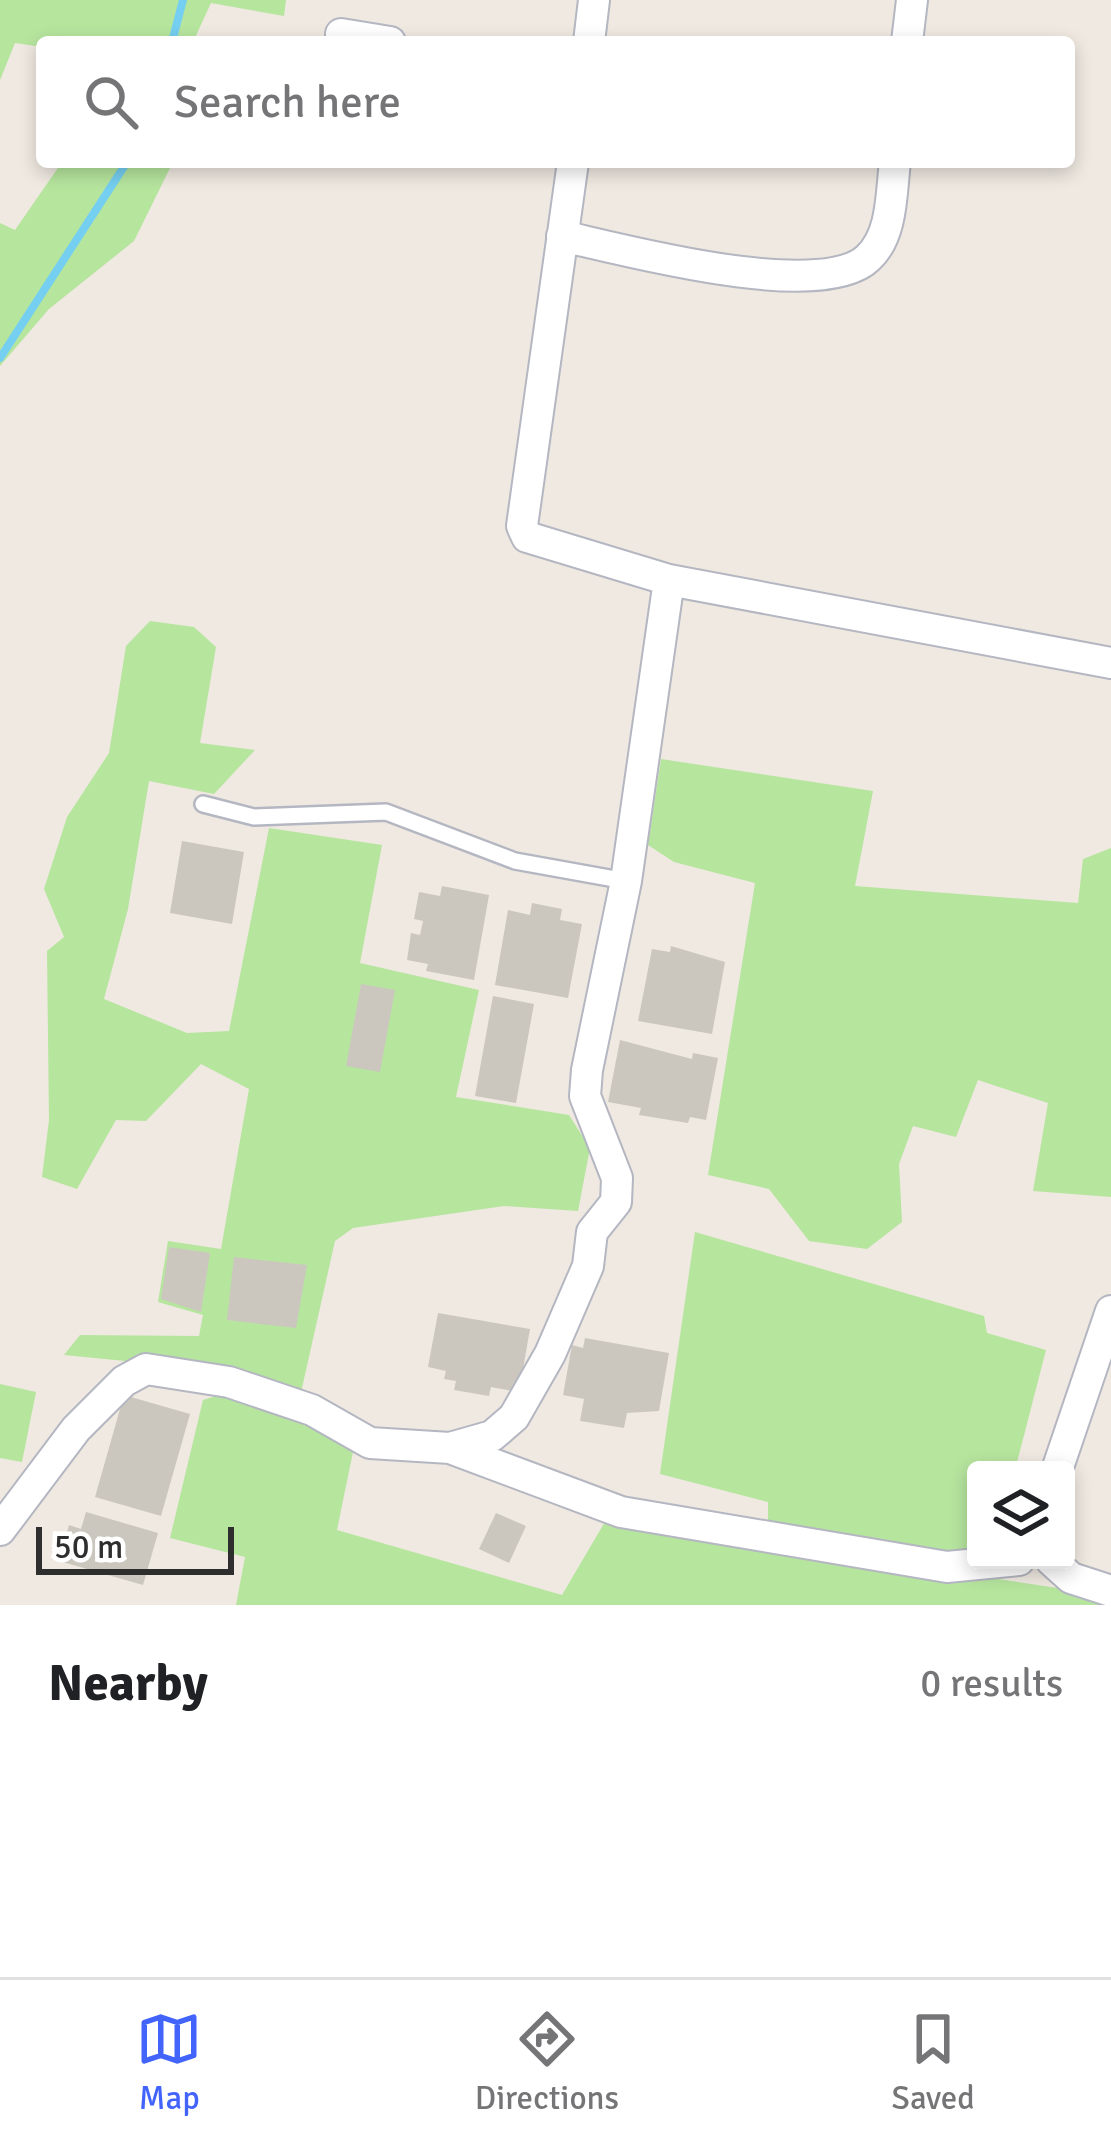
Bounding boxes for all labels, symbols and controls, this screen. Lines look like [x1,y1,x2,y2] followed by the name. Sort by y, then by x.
[36,36,1075,168] search box
[78,69,144,135] icon: search
[174,75,401,130] text: Search here
[967,1461,1075,1569] map controls
[967,1461,1075,1569] button: layers
[36,1521,234,1574] scale bar
[54,1527,123,1568] text: 50 m
[48,1652,208,1715] text: Nearby
[920,1659,1063,1707] text: 0 results
[136,2006,202,2119] tab: Map
[475,2006,619,2119] tab: Directions
[892,2006,975,2119] tab: Saved

